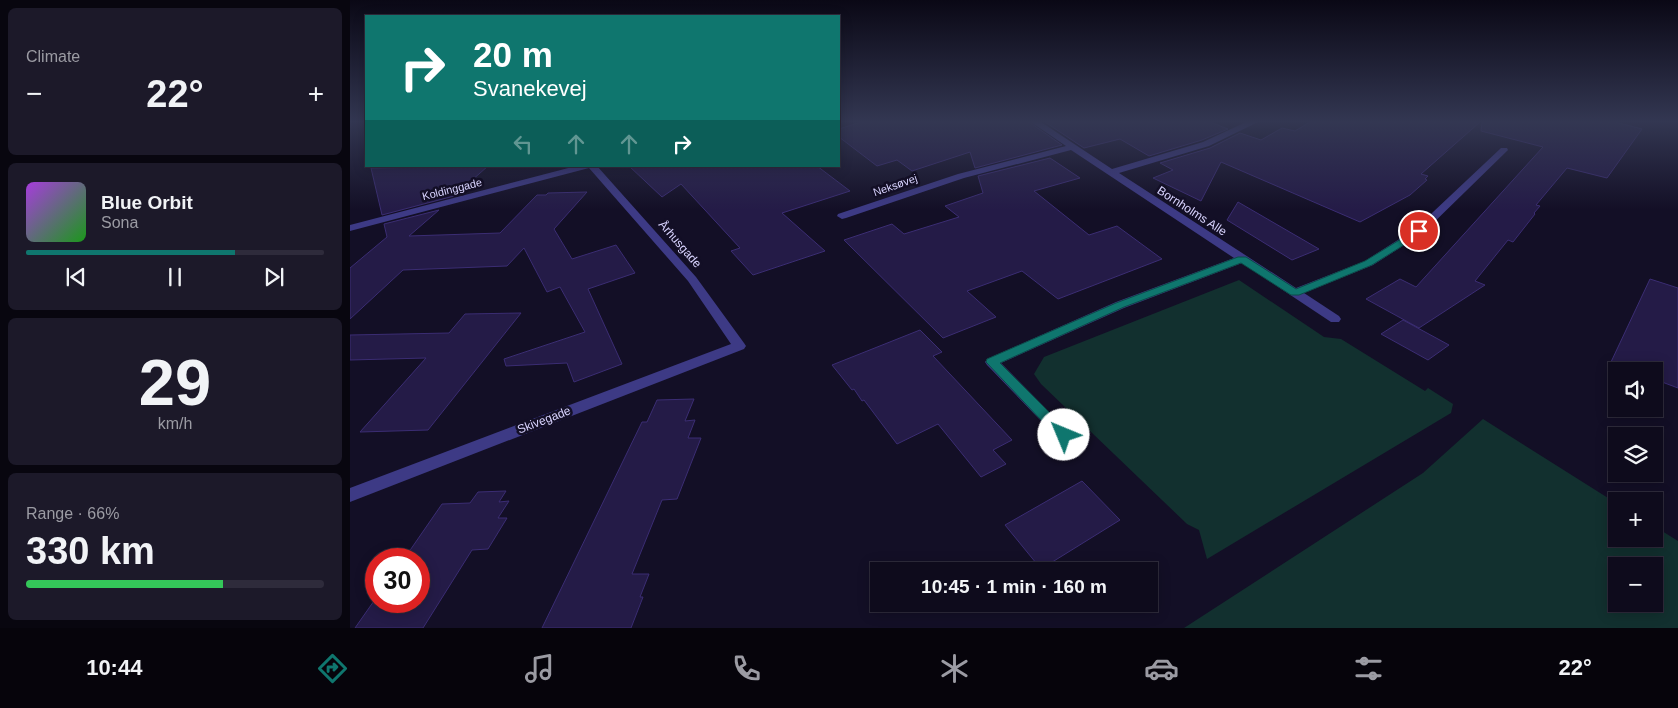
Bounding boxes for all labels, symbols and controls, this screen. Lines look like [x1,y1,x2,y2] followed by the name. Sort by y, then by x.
[390,35,455,100] icon: right
[473,35,553,74] text: 20 m
[26,48,80,65] text: Climate
[146,73,204,115] text: 22°
[473,76,587,101] text: Svanekevej
[26,78,42,109] text: −
[308,78,324,109] text: +
[509,130,537,158] icon: left
[562,130,590,158] icon: ahead
[615,130,643,158] icon: ahead
[668,130,696,158] icon: right
[871,172,919,198] street label: Neksøvej
[421,176,483,202] street label: Koldinggade
[1155,183,1230,239] street label: Bornholms Alle
[101,192,193,213] text: Blue Orbit
[1398,210,1440,252] pin
[101,214,138,231] text: Sona
[656,217,705,271] street label: Århusgade
[1405,217,1433,245] icon: arrive
[62,263,90,291] icon: previous
[161,263,189,291] icon: pause
[260,263,288,291] icon: next
[139,346,211,419] text: 29
[1608,362,1663,612] map controls
[1608,362,1663,417] button: sound
[515,403,573,437] street label: Skivegade
[1037,408,1089,460] position arrow
[158,415,192,432] text: km/h
[1608,427,1663,482] button: layers
[1608,492,1663,547] button: +
[26,505,119,522] text: Range · 66%
[26,530,155,572] text: 330 km
[365,548,430,613] speed limit sign: 30
[1608,557,1663,612] button: −
[921,576,1107,597] text: 10:45 · 1 min · 160 m
[315,651,350,686] icon: directions
[522,651,557,686] icon: music
[729,651,764,686] icon: phone
[937,651,972,686] icon: climate
[1144,651,1179,686] icon: car
[1351,651,1386,686] icon: filters
[86,655,142,680] text: 10:44
[1559,655,1592,680] text: 22°

